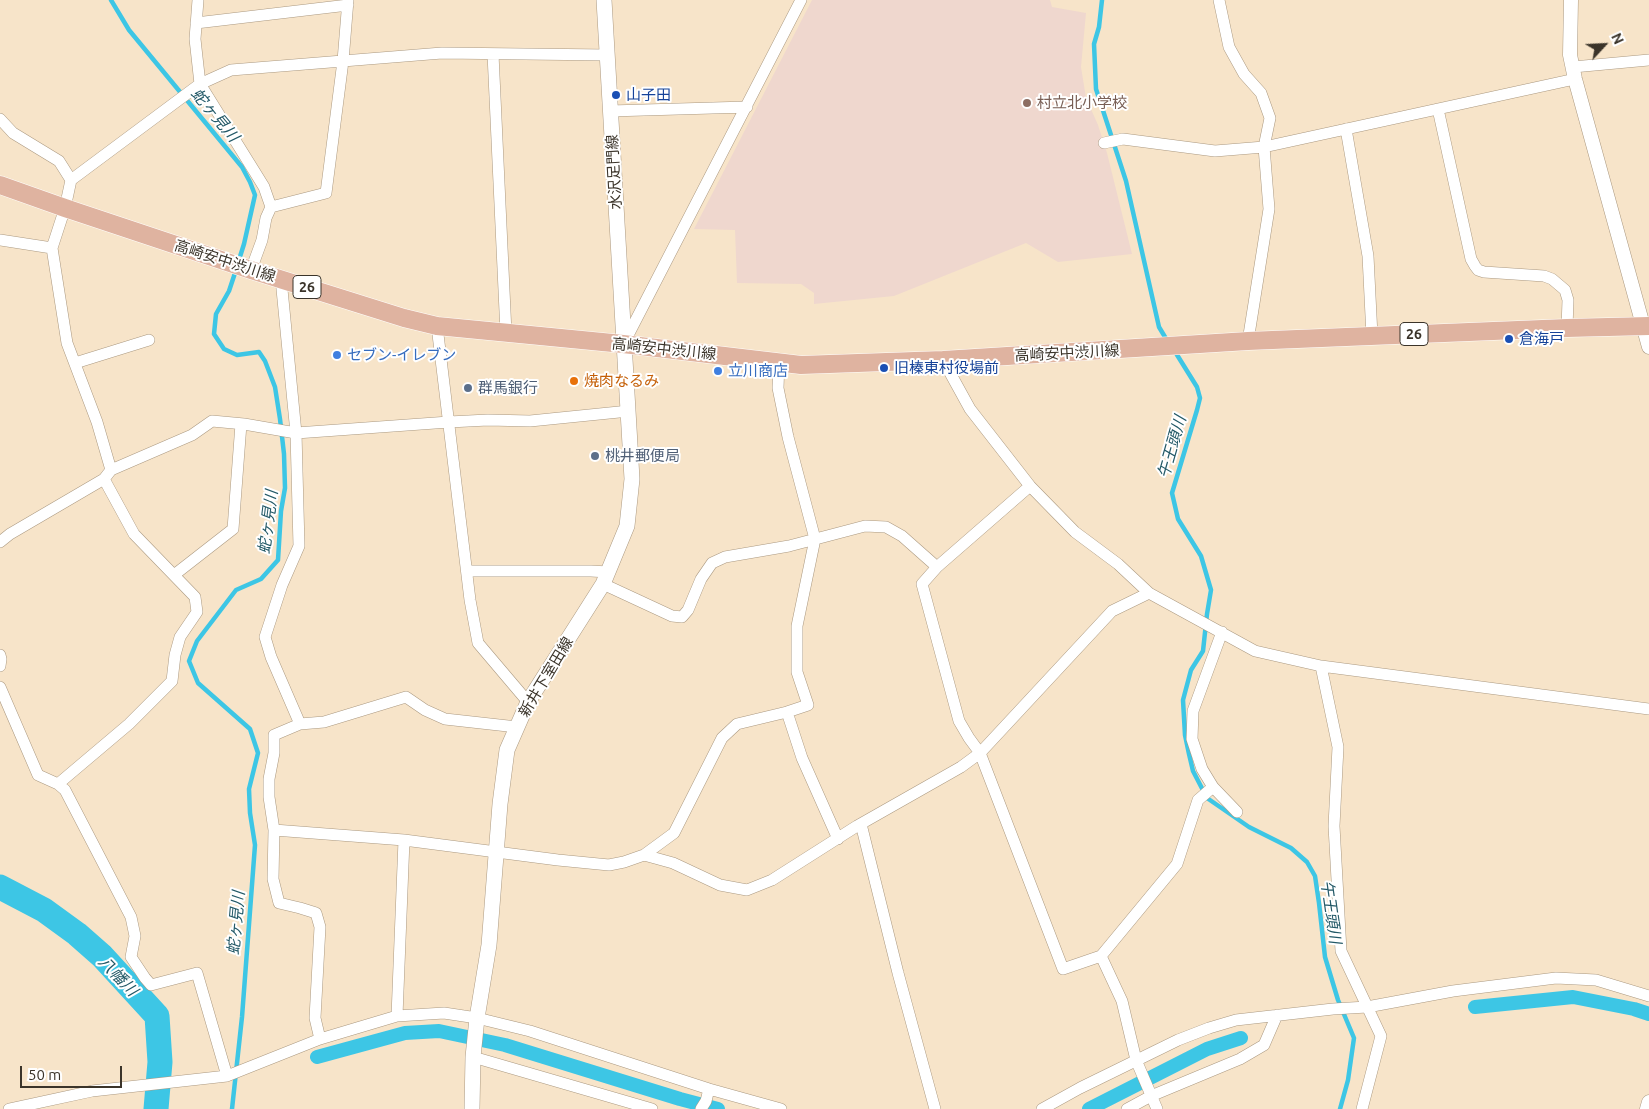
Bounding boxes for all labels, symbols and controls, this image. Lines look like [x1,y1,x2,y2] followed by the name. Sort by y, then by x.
[1579,20,1629,70] north arrow
[1608,31,1627,47] text: N
[187,84,243,146] water label: 蛇ヶ見川
[626,86,671,104] place label: 山子田
[610,89,622,101] marker: 山子田
[1037,94,1127,112] place label: 村立北小学校
[1021,97,1033,109] marker: 村立北小学校
[603,134,625,210] street label: 水沢足門線
[172,236,278,286] street label: 高崎安中渋川線
[293,276,321,298] road number: 26
[1400,322,1428,346] road number: 26
[1519,330,1564,348] place label: 倉海戸
[1503,333,1515,345] marker: 倉海戸
[611,335,717,363] street label: 高崎安中渋川線
[1014,341,1120,365] street label: 高崎安中渋川線
[347,346,456,364] place label: セブン-イレブン
[331,349,343,361] marker: セブン-イレブン
[894,359,999,377] place label: 旧榛東村役場前
[728,362,788,380] place label: 立川商店
[878,362,890,374] marker: 旧榛東村役場前
[712,365,724,377] marker: 立川商店
[584,372,659,390] place label: 焼肉なるみ
[568,375,580,387] marker: 焼肉なるみ
[478,379,538,397] place label: 群馬銀行
[462,382,474,394] marker: 群馬銀行
[1154,414,1190,480] water label: 午王頭川
[605,447,680,465] place label: 桃井郵便局
[589,450,601,462] marker: 桃井郵便局
[255,489,281,555] water label: 蛇ヶ見川
[515,634,577,720] street label: 新井下室田線
[1317,879,1345,945] water label: 午王頭川
[224,890,248,956] water label: 蛇ヶ見川
[94,952,142,1000] water label: 八幡川
[22,1056,125,1088] scale bar
[28,1066,61,1083] text: 50 m

